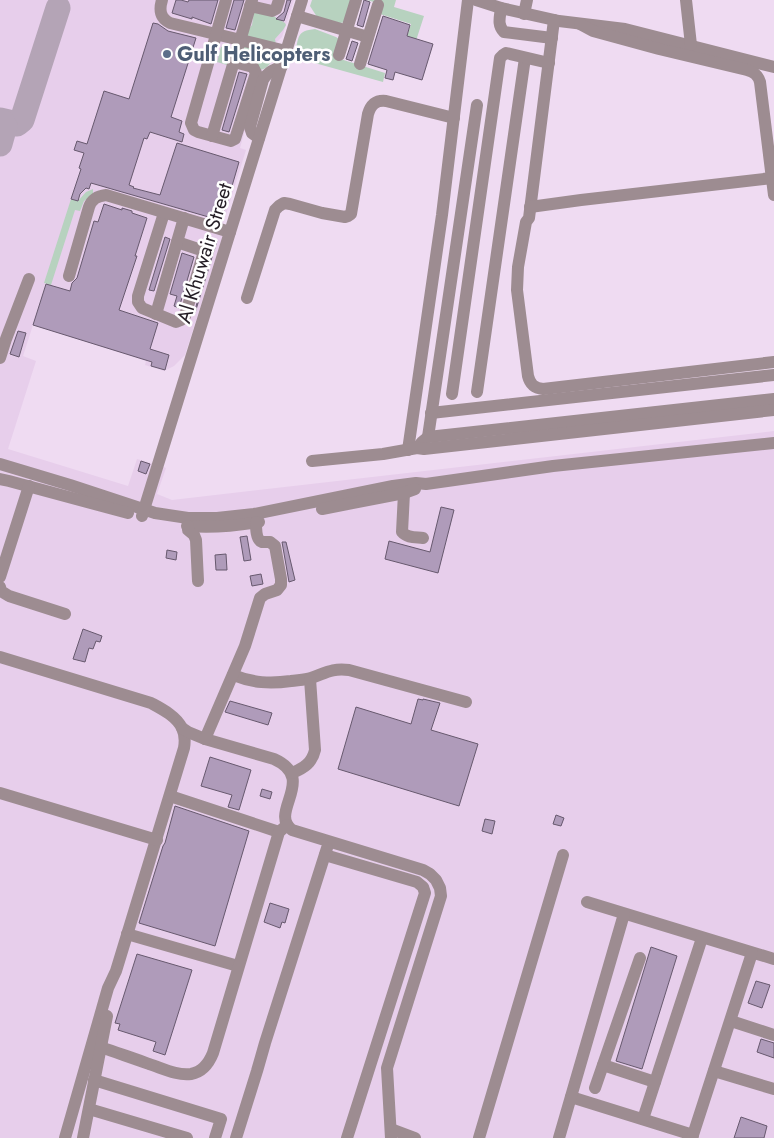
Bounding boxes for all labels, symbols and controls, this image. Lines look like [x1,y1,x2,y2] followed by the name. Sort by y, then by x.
[177,40,330,69] place label: Gulf Helicopters
[161,48,173,60] marker: Gulf Helicopters
[169,179,240,327] street label: Al Khuwair Street

